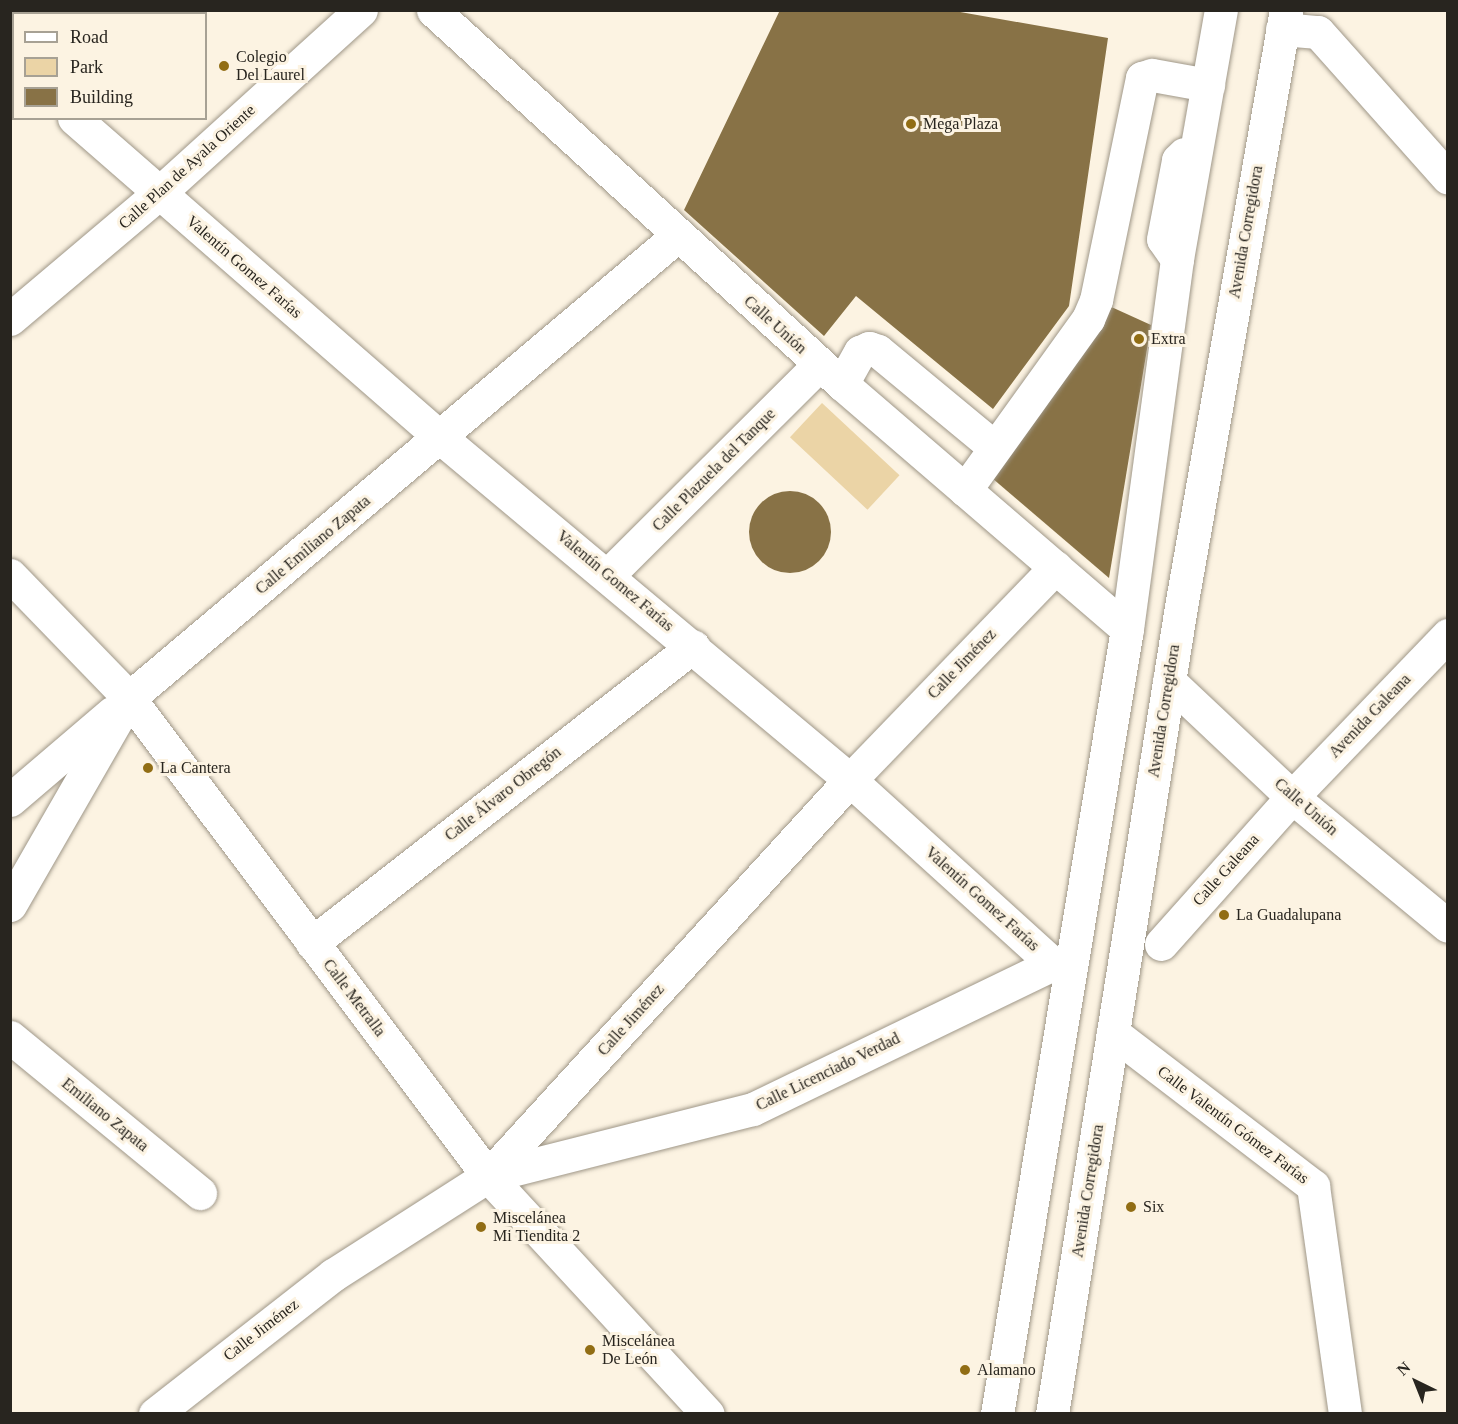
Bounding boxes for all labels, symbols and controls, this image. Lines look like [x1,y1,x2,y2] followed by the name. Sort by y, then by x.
[12,12,207,120] legend
[70,27,108,47] text: Road
[236,47,305,85] place label: Colegio Del Laurel
[70,57,103,77] text: Park
[217,59,231,73] marker: Colegio Del Laurel
[70,87,133,107] text: Building
[114,100,260,234] street label: Calle Plan de Ayala Oriente
[923,114,998,134] place label: Mega Plaza
[904,117,918,131] marker: Mega Plaza
[1225,164,1267,300] street label: Avenida Corregidora
[182,212,306,322] street label: Valentín Gomez Farías
[740,292,810,358] street label: Calle Unión
[1151,329,1186,349] place label: Extra
[1132,332,1146,346] marker: Extra
[648,404,780,536] street label: Calle Plazuela del Tanque
[252,491,374,599] street label: Calle Emiliano Zapata
[553,527,677,635] street label: Valentín Gomez Farías
[924,625,1000,703] street label: Calle Jiménez
[1144,643,1184,779] street label: Avenida Corregidora
[1325,670,1415,762] street label: Avenida Galeana
[441,743,565,845] street label: Calle Álvaro Obregón
[160,758,231,778] place label: La Cantera
[141,761,155,775] marker: La Cantera
[1270,774,1342,840] street label: Calle Unión
[1189,830,1263,910] street label: Calle Galeana
[921,843,1043,955] street label: Valentín Gomez Farías
[1236,905,1341,925] place label: La Guadalupana
[1217,908,1231,922] marker: La Guadalupana
[319,956,389,1040] street label: Calle Metralla
[594,980,668,1060] street label: Calle Jiménez
[753,1029,903,1115] street label: Calle Licenciado Verdad
[1154,1062,1312,1188] street label: Calle Valentín Gómez Farías
[58,1074,152,1156] street label: Emiliano Zapata
[1068,1123,1108,1259] street label: Avenida Corregidora
[1143,1197,1164,1217] place label: Six
[1124,1200,1138,1214] marker: Six
[493,1208,580,1246] place label: Miscelánea Mi Tiendita 2
[474,1220,488,1234] marker: Miscelánea Mi Tiendita 2
[220,1295,302,1365] street label: Calle Jiménez
[602,1331,675,1369] place label: Miscelánea De León
[583,1343,597,1357] marker: Miscelánea De León
[1386,1352,1446,1412] north arrow
[1393,1358,1413,1379] text: N
[977,1360,1036,1380] place label: Alamano
[958,1363,972,1377] marker: Alamano

